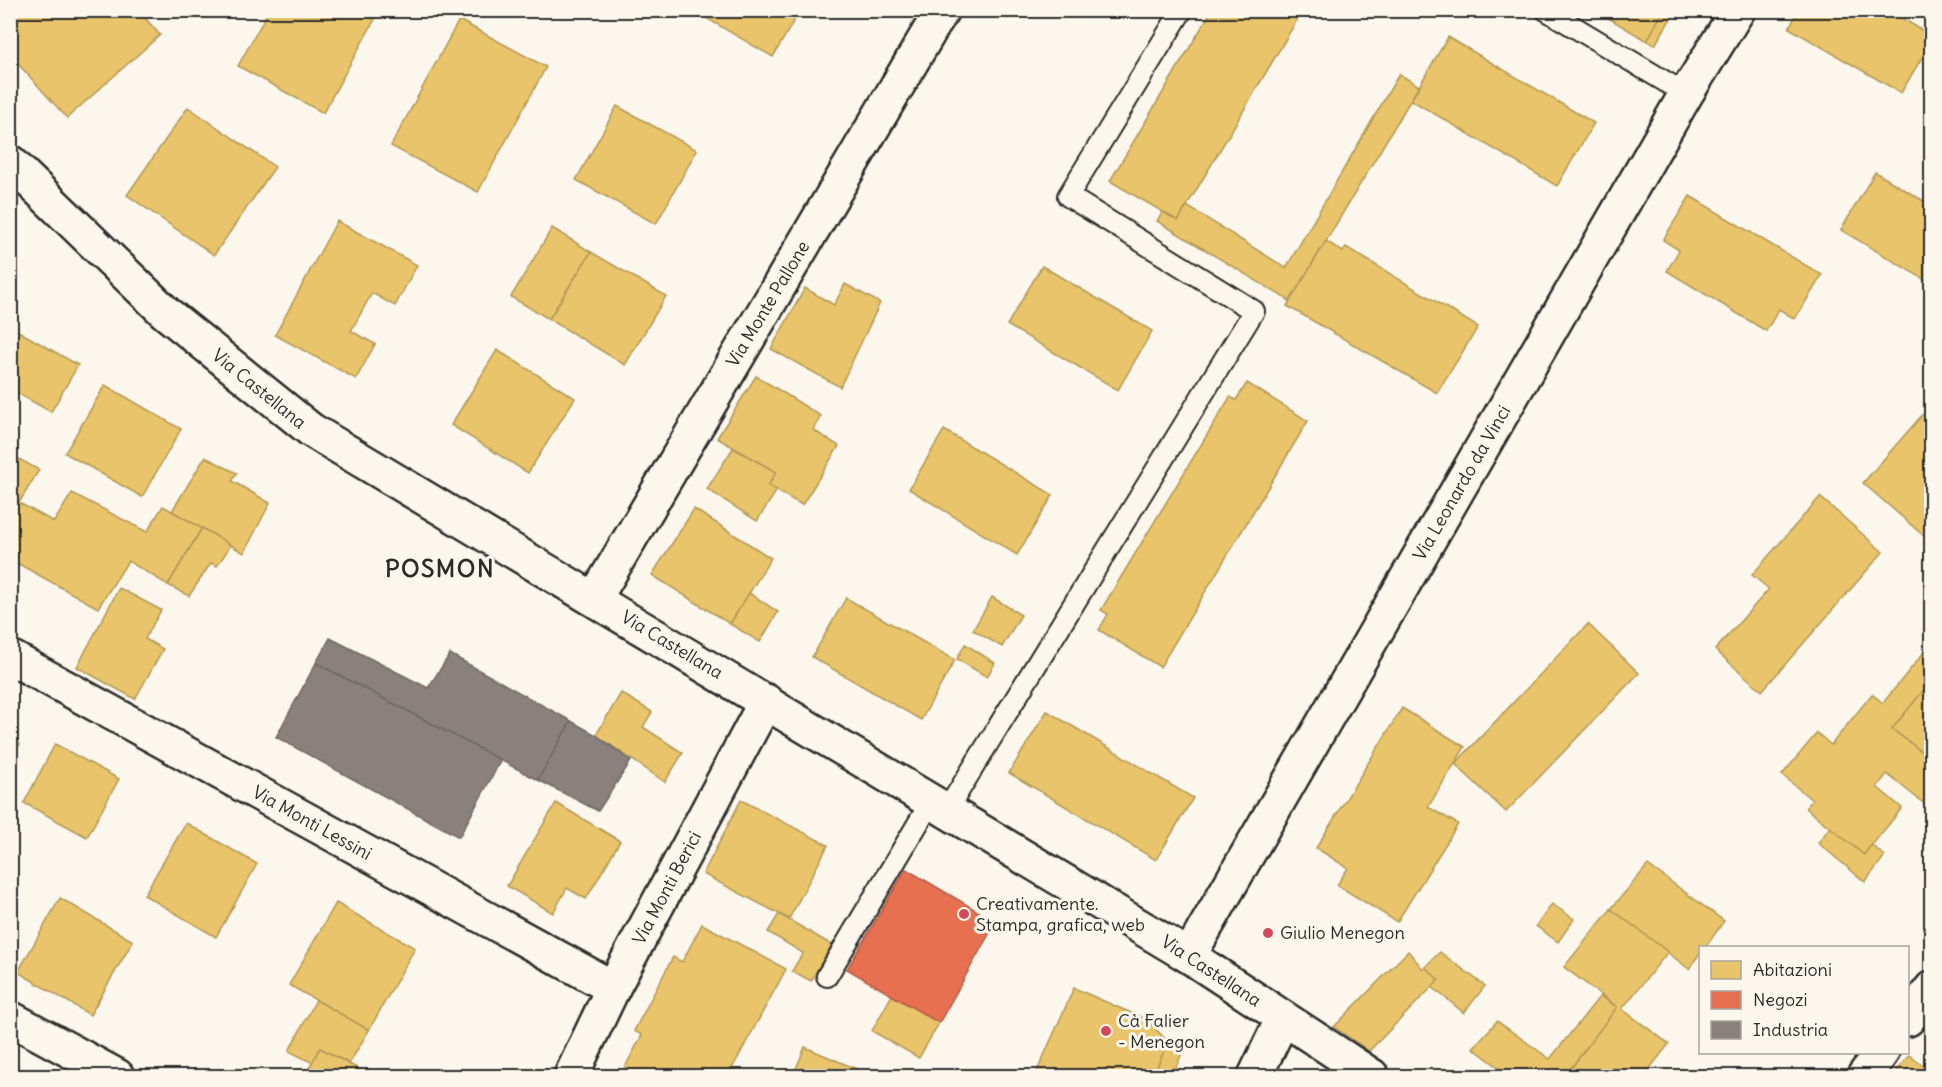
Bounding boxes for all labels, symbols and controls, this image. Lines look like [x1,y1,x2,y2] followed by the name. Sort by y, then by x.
[721,236,814,371] street label: Via Monte Pallone
[208,344,311,434] street label: Via Castellana
[1408,401,1515,565] street label: Via Leonardo da Vinci
[385,553,495,583] district label: POSMON
[617,605,727,684] street label: Via Castellana
[249,780,376,865] street label: Via Monti Lessini
[627,827,706,948] street label: Via Monti Berici
[976,892,1145,936] place label: Creativamente. Stampa, grafica, web
[957,907,971,921] marker: Creativamente. Stampa, grafica, web
[1280,921,1405,944] place label: Giulio Menegon
[1261,926,1275,940] marker: Giulio Menegon
[1157,930,1266,1011] street label: Via Castellana
[1699,946,1909,1054] legend
[1753,958,1832,981] text: Abitazioni
[1753,988,1808,1011] text: Negozi
[1118,1009,1205,1053] place label: Cà Falier - Menegon
[1753,1018,1828,1041] text: Industria
[1099,1024,1113,1038] marker: Cà Falier - Menegon

